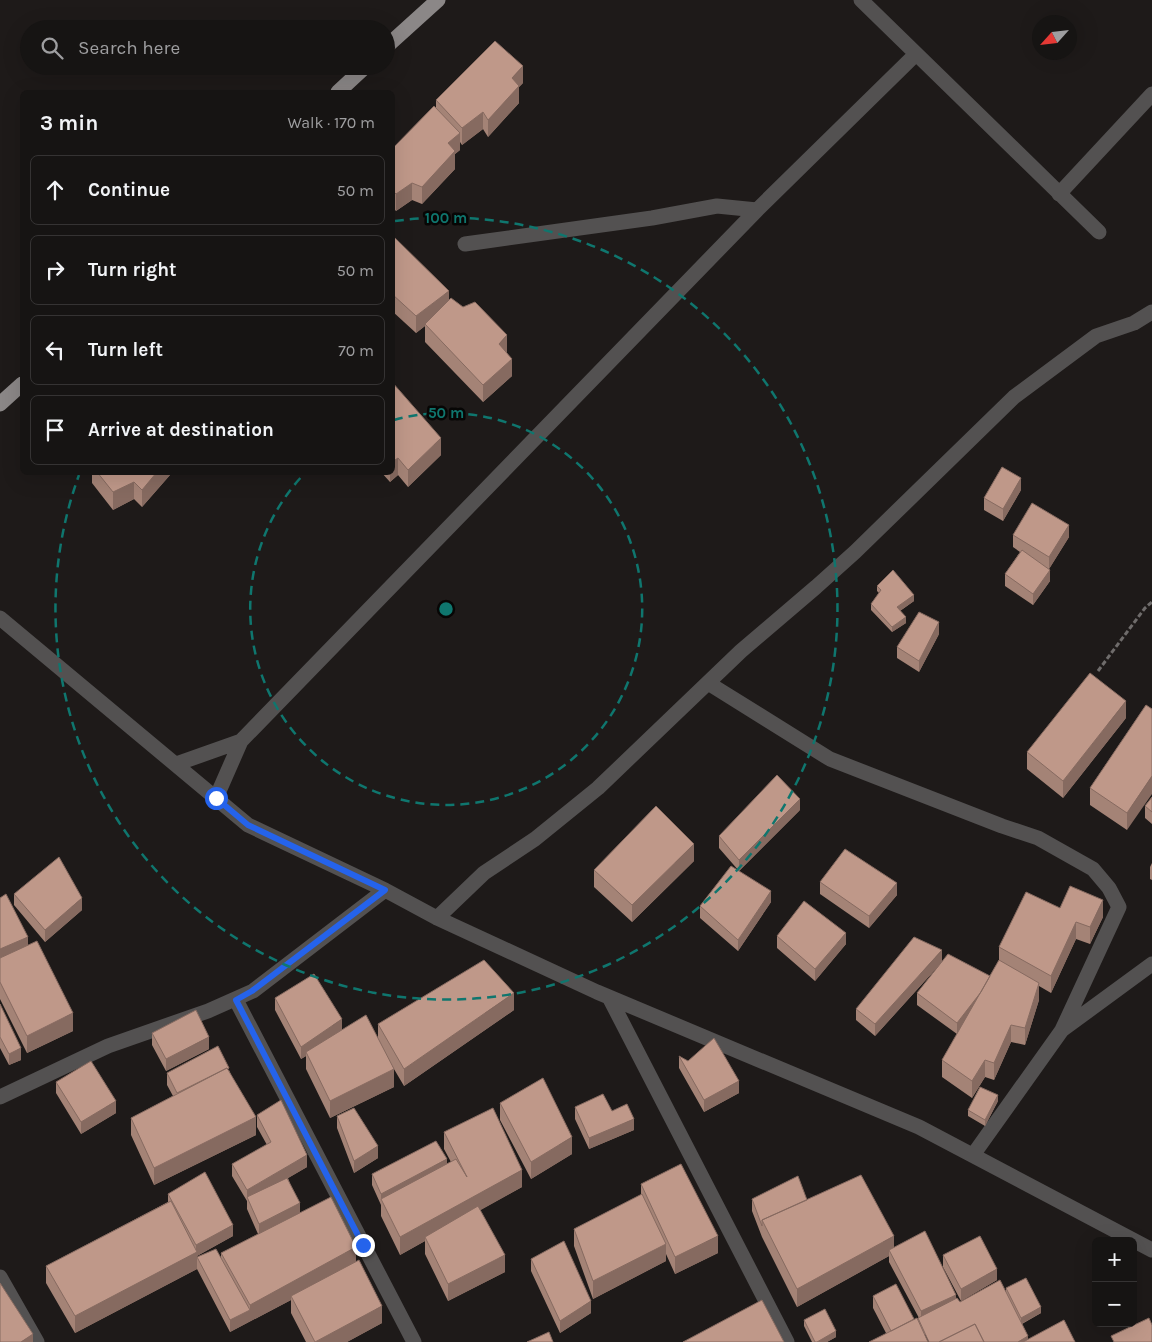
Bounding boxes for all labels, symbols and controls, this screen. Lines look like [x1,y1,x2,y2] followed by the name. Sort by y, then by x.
[1032,15,1077,60] north arrow
[20,20,395,75] search box
[38,34,66,62] icon: search
[78,37,180,59] text: Search here
[40,111,98,135] text: 3 min
[287,113,375,132] text: Walk · 170 m
[41,176,69,204] icon: ahead
[88,179,170,201] text: Continue
[337,181,374,200] text: 50 m
[425,209,467,227] text: 100 m
[41,256,69,284] icon: right
[88,259,177,281] text: Turn right
[337,261,374,280] text: 50 m
[41,336,69,364] icon: left
[88,339,163,361] text: Turn left
[338,341,374,360] text: 70 m
[428,404,464,422] text: 50 m
[41,416,69,444] icon: arrive
[88,419,274,441] text: Arrive at destination
[437,600,455,618] centre of rings
[205,787,228,810] route start
[352,1234,375,1257] route end
[1092,1237,1137,1327] map controls
[1092,1237,1137,1282] button: +
[1092,1282,1137,1327] button: −

